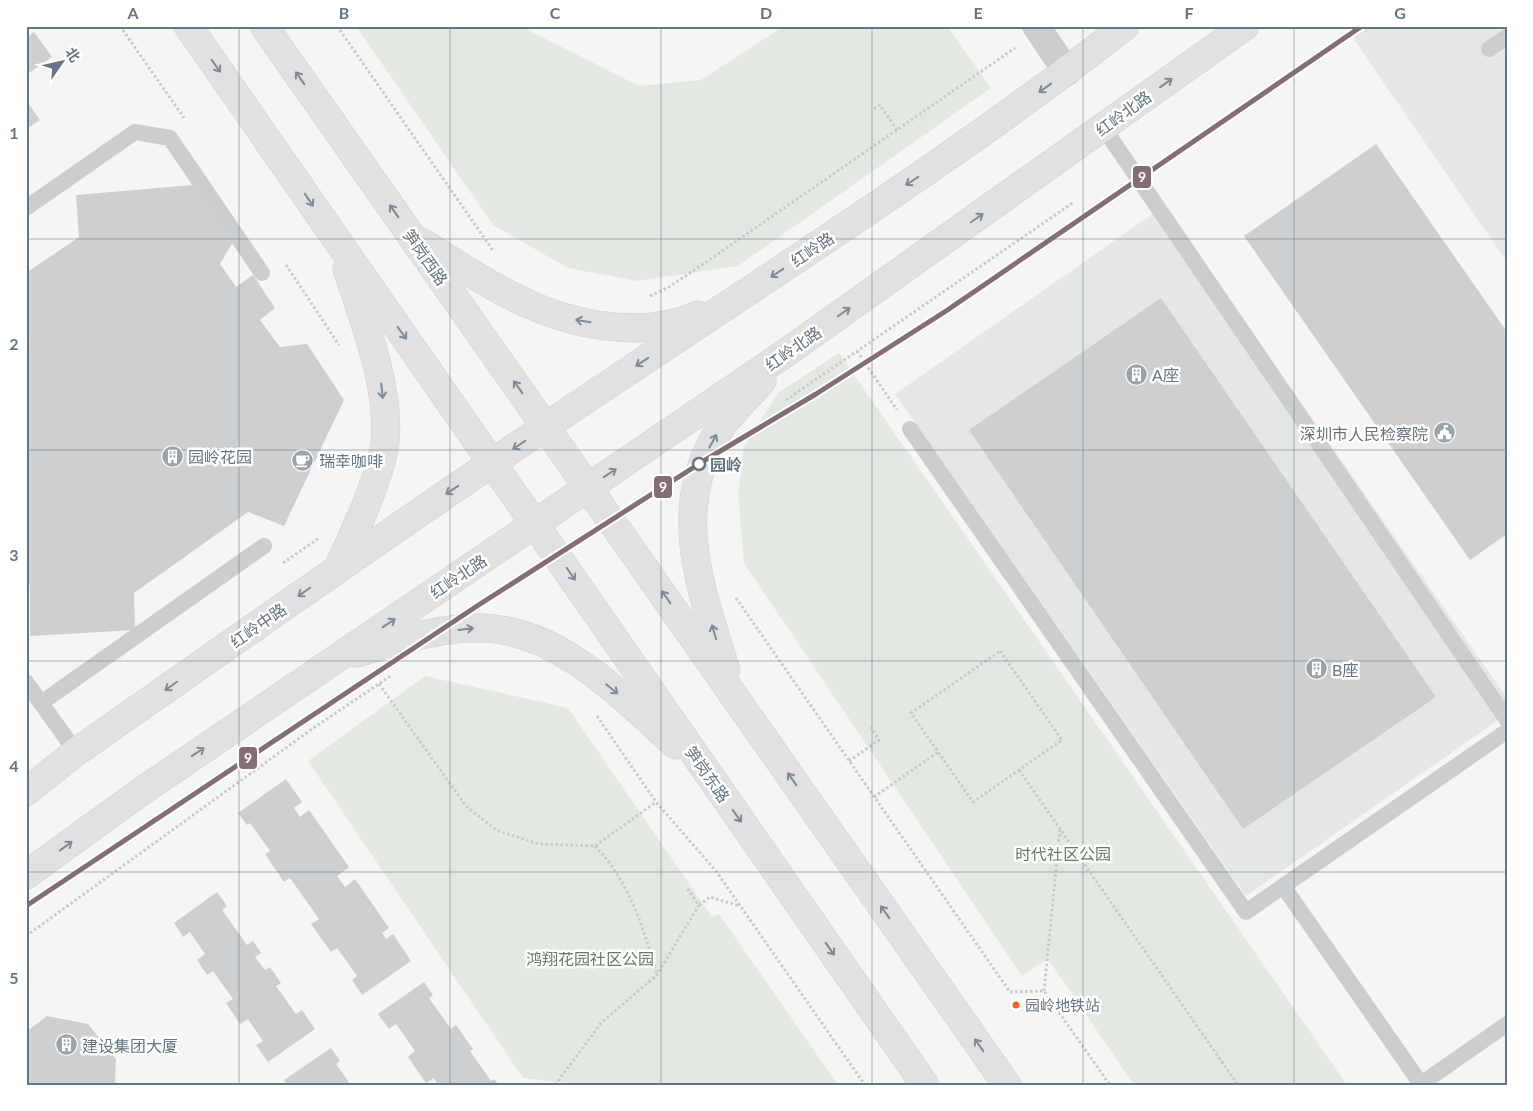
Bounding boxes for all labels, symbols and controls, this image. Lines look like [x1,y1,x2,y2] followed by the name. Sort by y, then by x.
[126,3,139,22] text: A
[339,3,349,22] text: B
[550,3,561,22] text: C
[760,3,772,22] text: D
[973,3,983,22] text: E
[1184,3,1194,22] text: F
[1394,3,1406,22] text: G
[38,38,88,88] north arrow
[62,44,84,65] text: 北
[211,59,221,73] one-way arrow
[295,71,305,85] one-way arrow
[1159,77,1172,88] one-way arrow
[1038,83,1052,93] one-way arrow
[1092,87,1154,139] street label: 红岭北路
[9,123,19,142] text: 1
[1132,165,1152,189] line badge: 9
[1138,168,1146,185] text: 9
[905,176,919,186] one-way arrow
[304,192,314,206] one-way arrow
[389,204,399,218] one-way arrow
[970,213,984,223] one-way arrow
[400,225,452,289] street label: 笋岗西路
[787,228,837,270] street label: 红岭路
[771,268,785,278] one-way arrow
[837,307,851,317] one-way arrow
[576,316,592,326] one-way arrow
[761,322,825,374] street label: 红岭北路
[397,326,407,340] one-way arrow
[9,334,19,353] text: 2
[635,357,649,367] one-way arrow
[1124,362,1148,386] building icon: A座
[1152,365,1179,384] place label: A座
[513,380,523,394] one-way arrow
[377,383,387,399] one-way arrow
[1432,421,1456,445] public building icon: 深圳市人民检察院
[1300,424,1428,443] place label: 深圳市人民检察院
[709,434,718,449] one-way arrow
[512,440,526,450] one-way arrow
[160,444,184,468] building icon: 园岭花园
[188,447,252,466] place label: 园岭花园
[291,448,315,472] cafe icon: 瑞幸咖啡
[319,451,383,470] place label: 瑞幸咖啡
[710,455,742,474] place label: 园岭
[692,457,706,471] marker: 园岭
[603,467,617,478] one-way arrow
[653,475,673,499] line badge: 9
[659,478,667,495] text: 9
[445,485,459,495] one-way arrow
[9,545,19,564] text: 3
[426,550,490,602] street label: 红岭北路
[566,567,576,581] one-way arrow
[297,587,311,597] one-way arrow
[661,591,671,605] one-way arrow
[226,599,290,651] street label: 红岭中路
[381,618,395,628] one-way arrow
[458,624,474,634] one-way arrow
[709,624,719,640] one-way arrow
[1304,657,1328,681] building icon: B座
[1332,660,1358,679] place label: B座
[164,681,178,691] one-way arrow
[605,684,618,695] one-way arrow
[682,742,734,806] street label: 笋岗东路
[238,746,258,770] line badge: 9
[191,747,205,757] one-way arrow
[244,749,252,766] text: 9
[9,756,19,775] text: 4
[787,772,797,786] one-way arrow
[732,808,742,822] one-way arrow
[59,841,73,851] one-way arrow
[1015,844,1111,863] park label: 时代社区公园
[880,905,890,919] one-way arrow
[825,942,835,956] one-way arrow
[526,949,654,968] park label: 鸿翔花园社区公园
[9,968,19,987] text: 5
[1025,996,1100,1014] place label: 园岭地铁站
[1011,1000,1021,1010] marker: 园岭地铁站
[54,1033,78,1057] building icon: 建设集团大厦
[82,1036,178,1055] place label: 建设集团大厦
[974,1038,984,1052] one-way arrow

